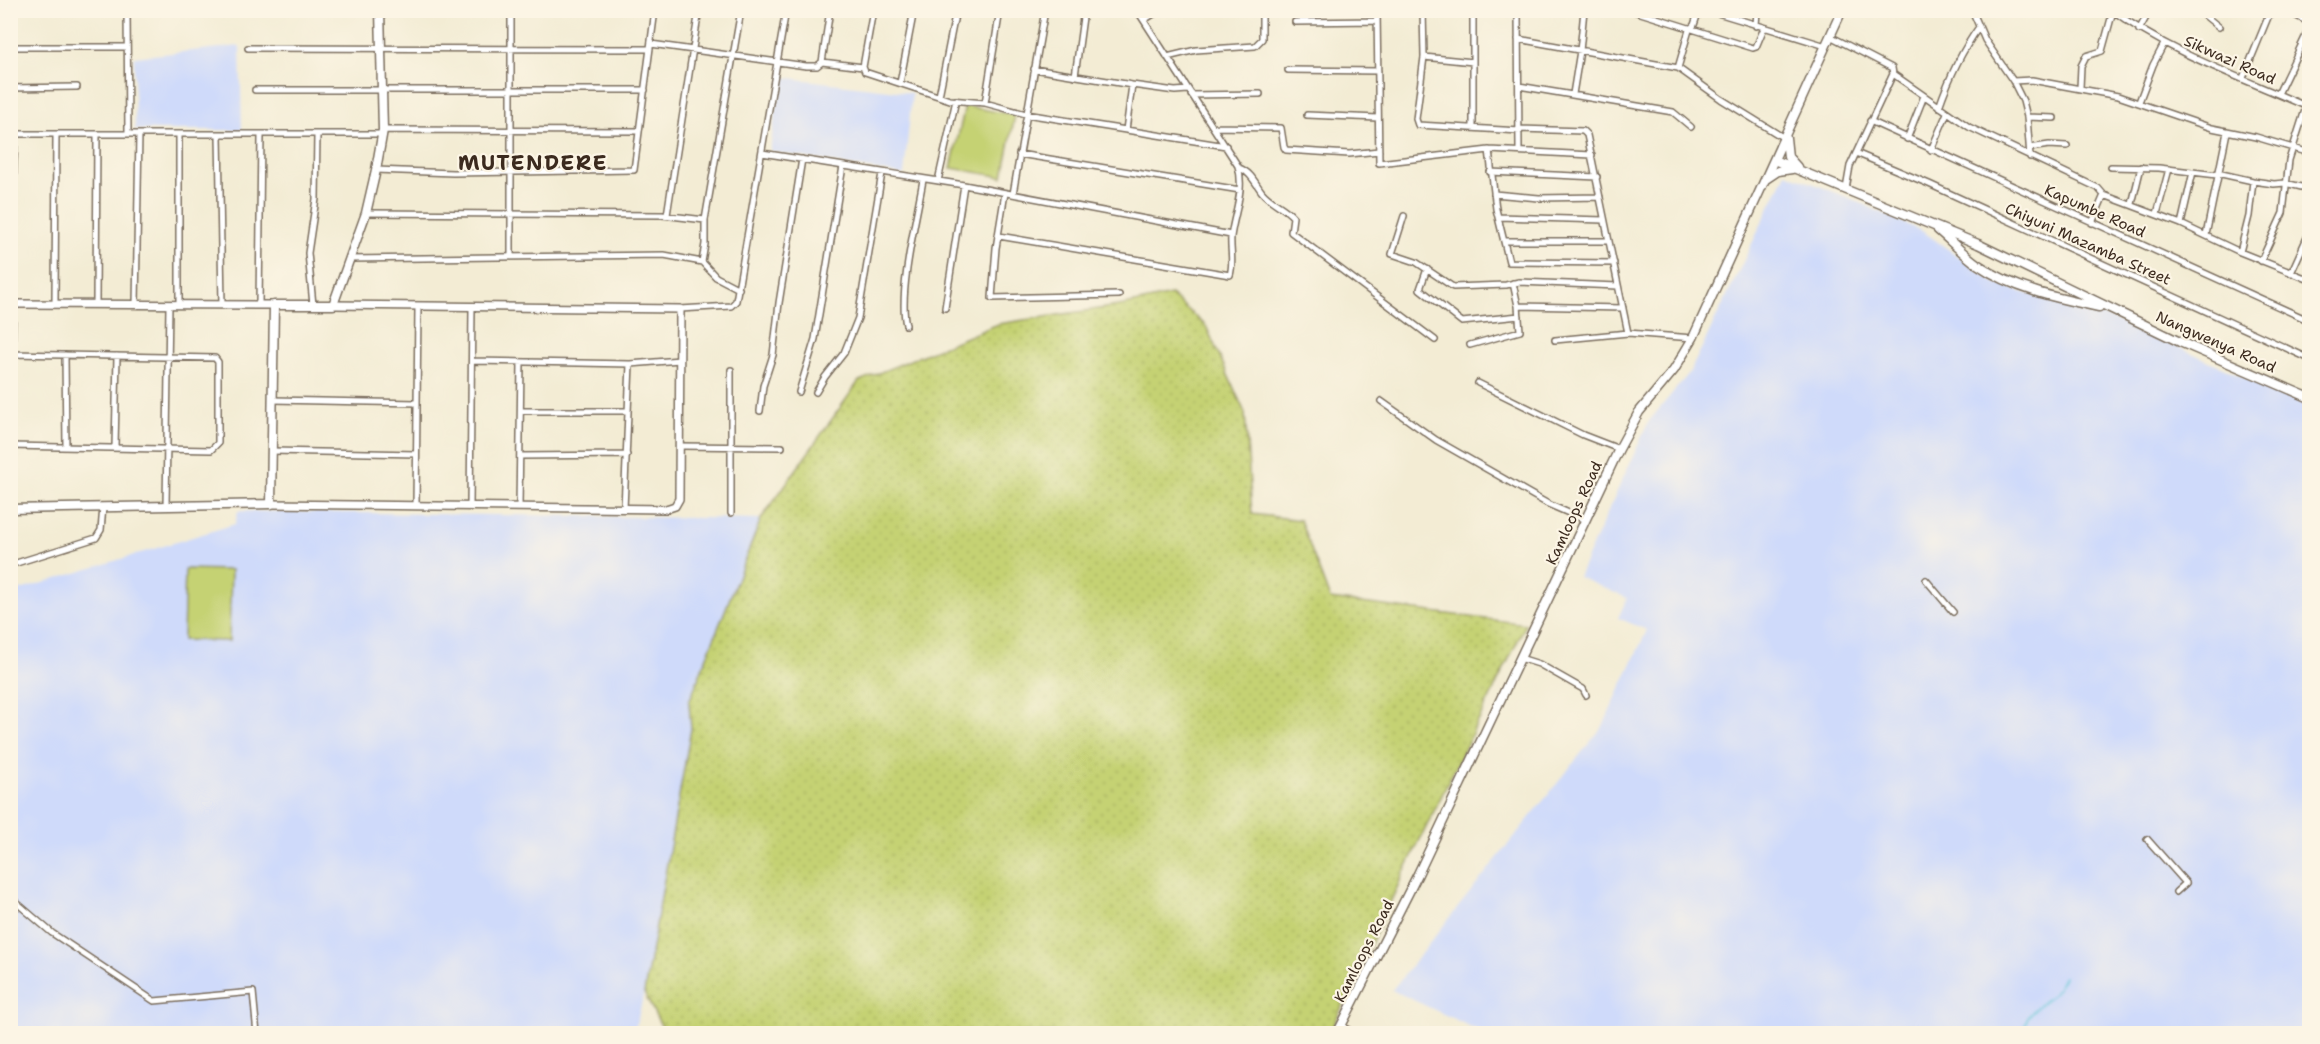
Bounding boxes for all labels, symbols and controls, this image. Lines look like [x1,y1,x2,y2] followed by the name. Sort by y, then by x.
[2181,31,2279,89] street label: Sikwazi Road
[458,149,608,177] district label: MUTENDERE
[2041,180,2149,242] street label: Kapumbe Road
[2002,198,2174,290] street label: Chiyuni Mazamba Street
[2153,307,2280,378] street label: Nangwenya Road
[1541,457,1607,568] street label: Kamloops Road
[1330,896,1399,1006] street label: Kamloops Road

